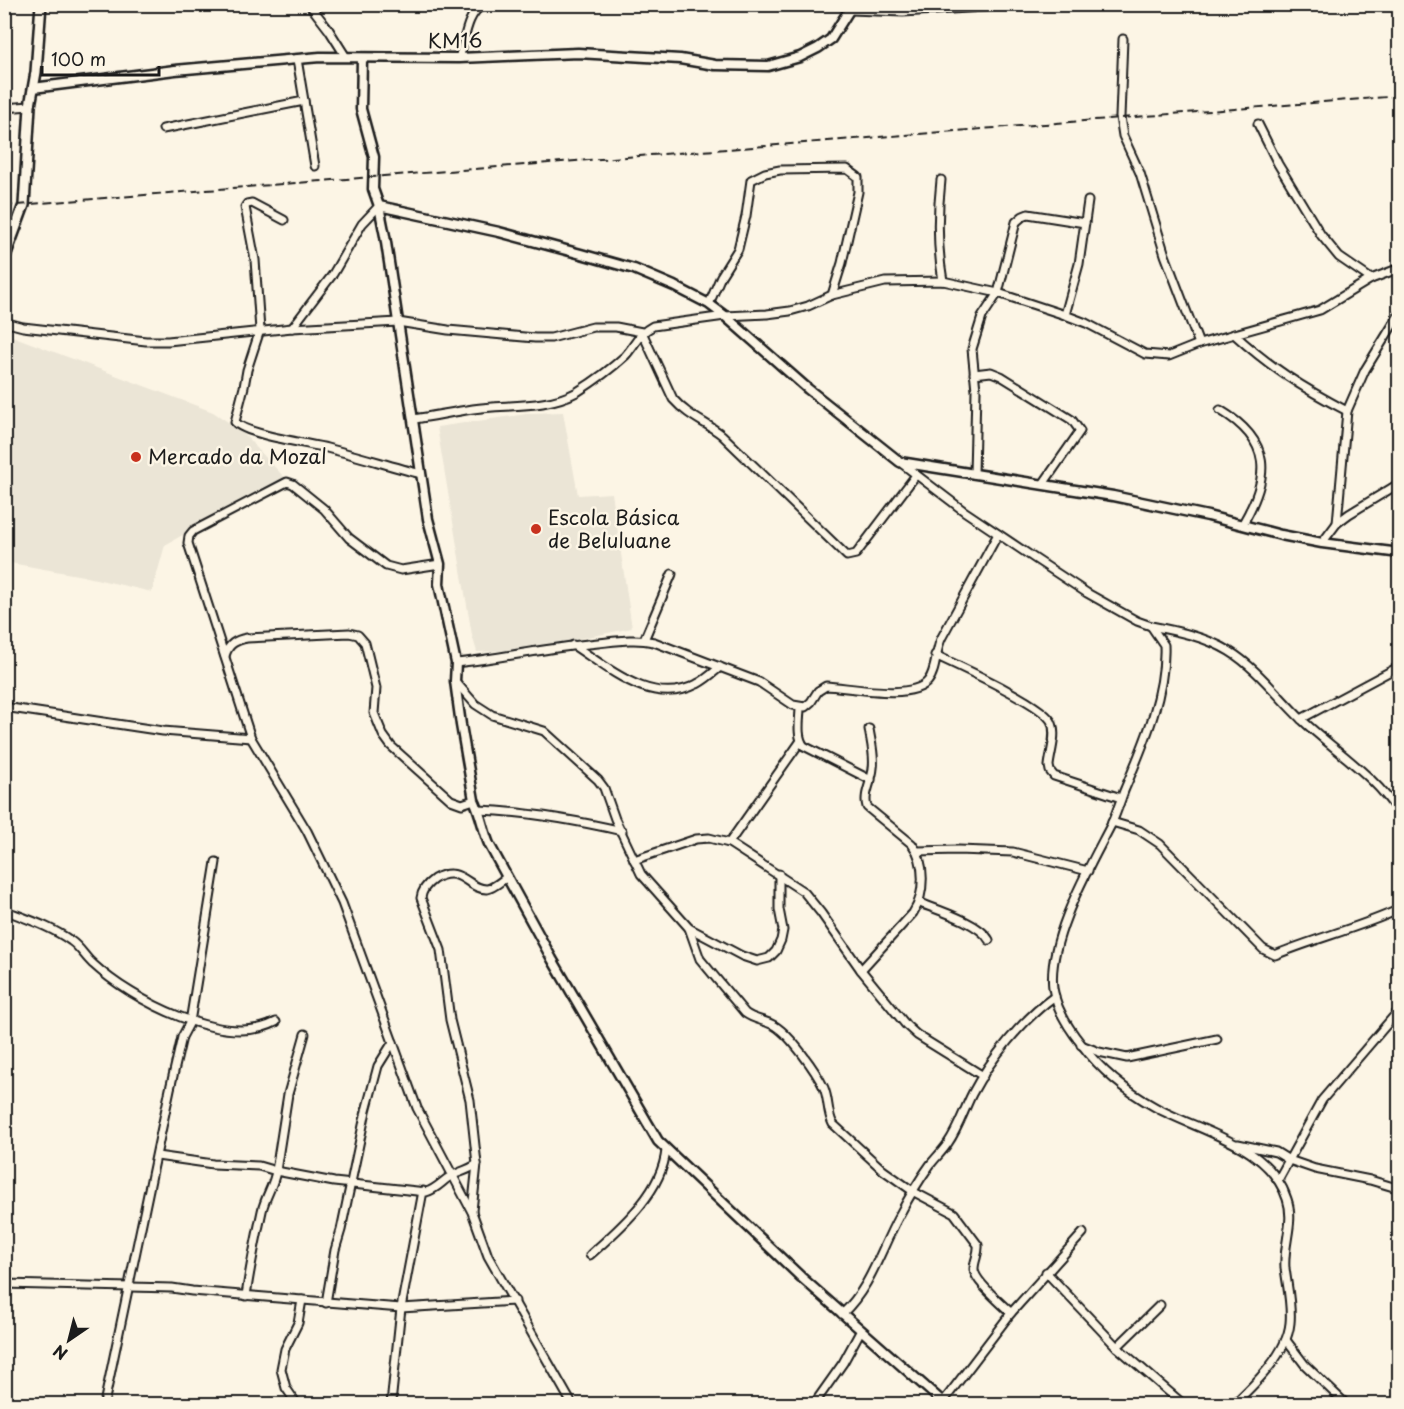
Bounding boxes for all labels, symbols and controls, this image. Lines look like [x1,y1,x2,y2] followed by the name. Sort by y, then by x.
[427,25,483,55] street label: KM16
[42,39,159,77] scale bar
[51,45,106,72] text: 100 m
[148,441,327,471] place label: Mercado da Mozal
[129,450,143,464] marker: Mercado da Mozal
[548,502,680,555] place label: Escola Básica de Beluluane
[529,522,543,536] marker: Escola Básica de Beluluane
[39,1310,99,1370] north arrow
[48,1340,72,1367] text: N

